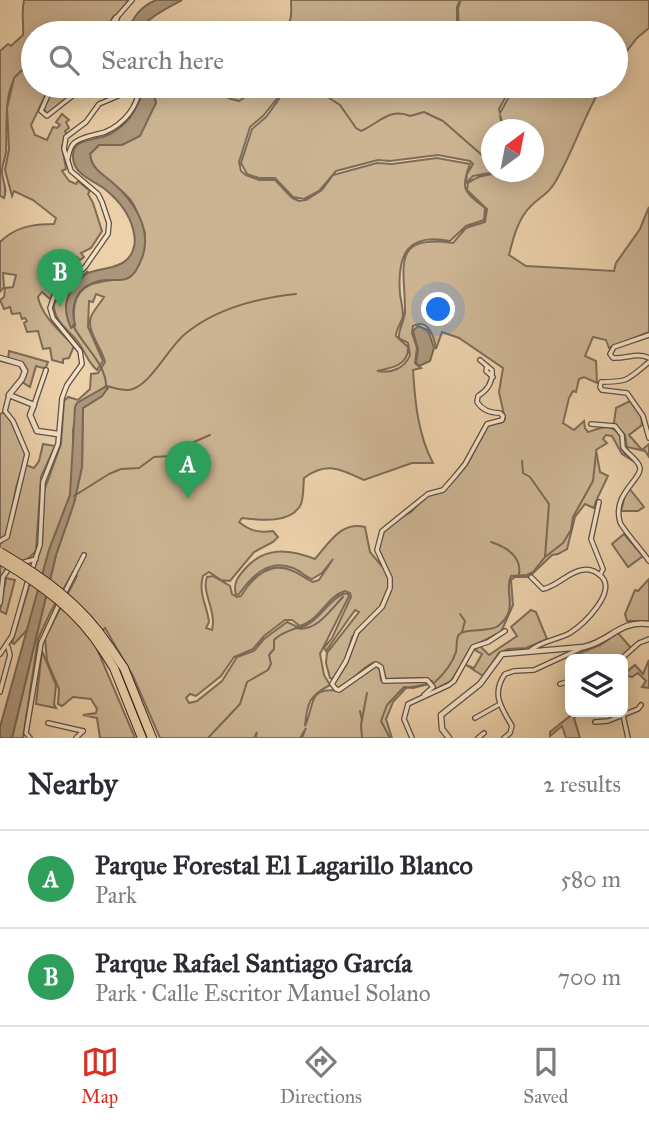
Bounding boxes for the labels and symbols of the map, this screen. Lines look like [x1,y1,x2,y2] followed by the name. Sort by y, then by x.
[481,119,544,182] north arrow
[37,249,83,307] pin: B
[421,292,455,326] your location
[165,441,211,499] pin: A

